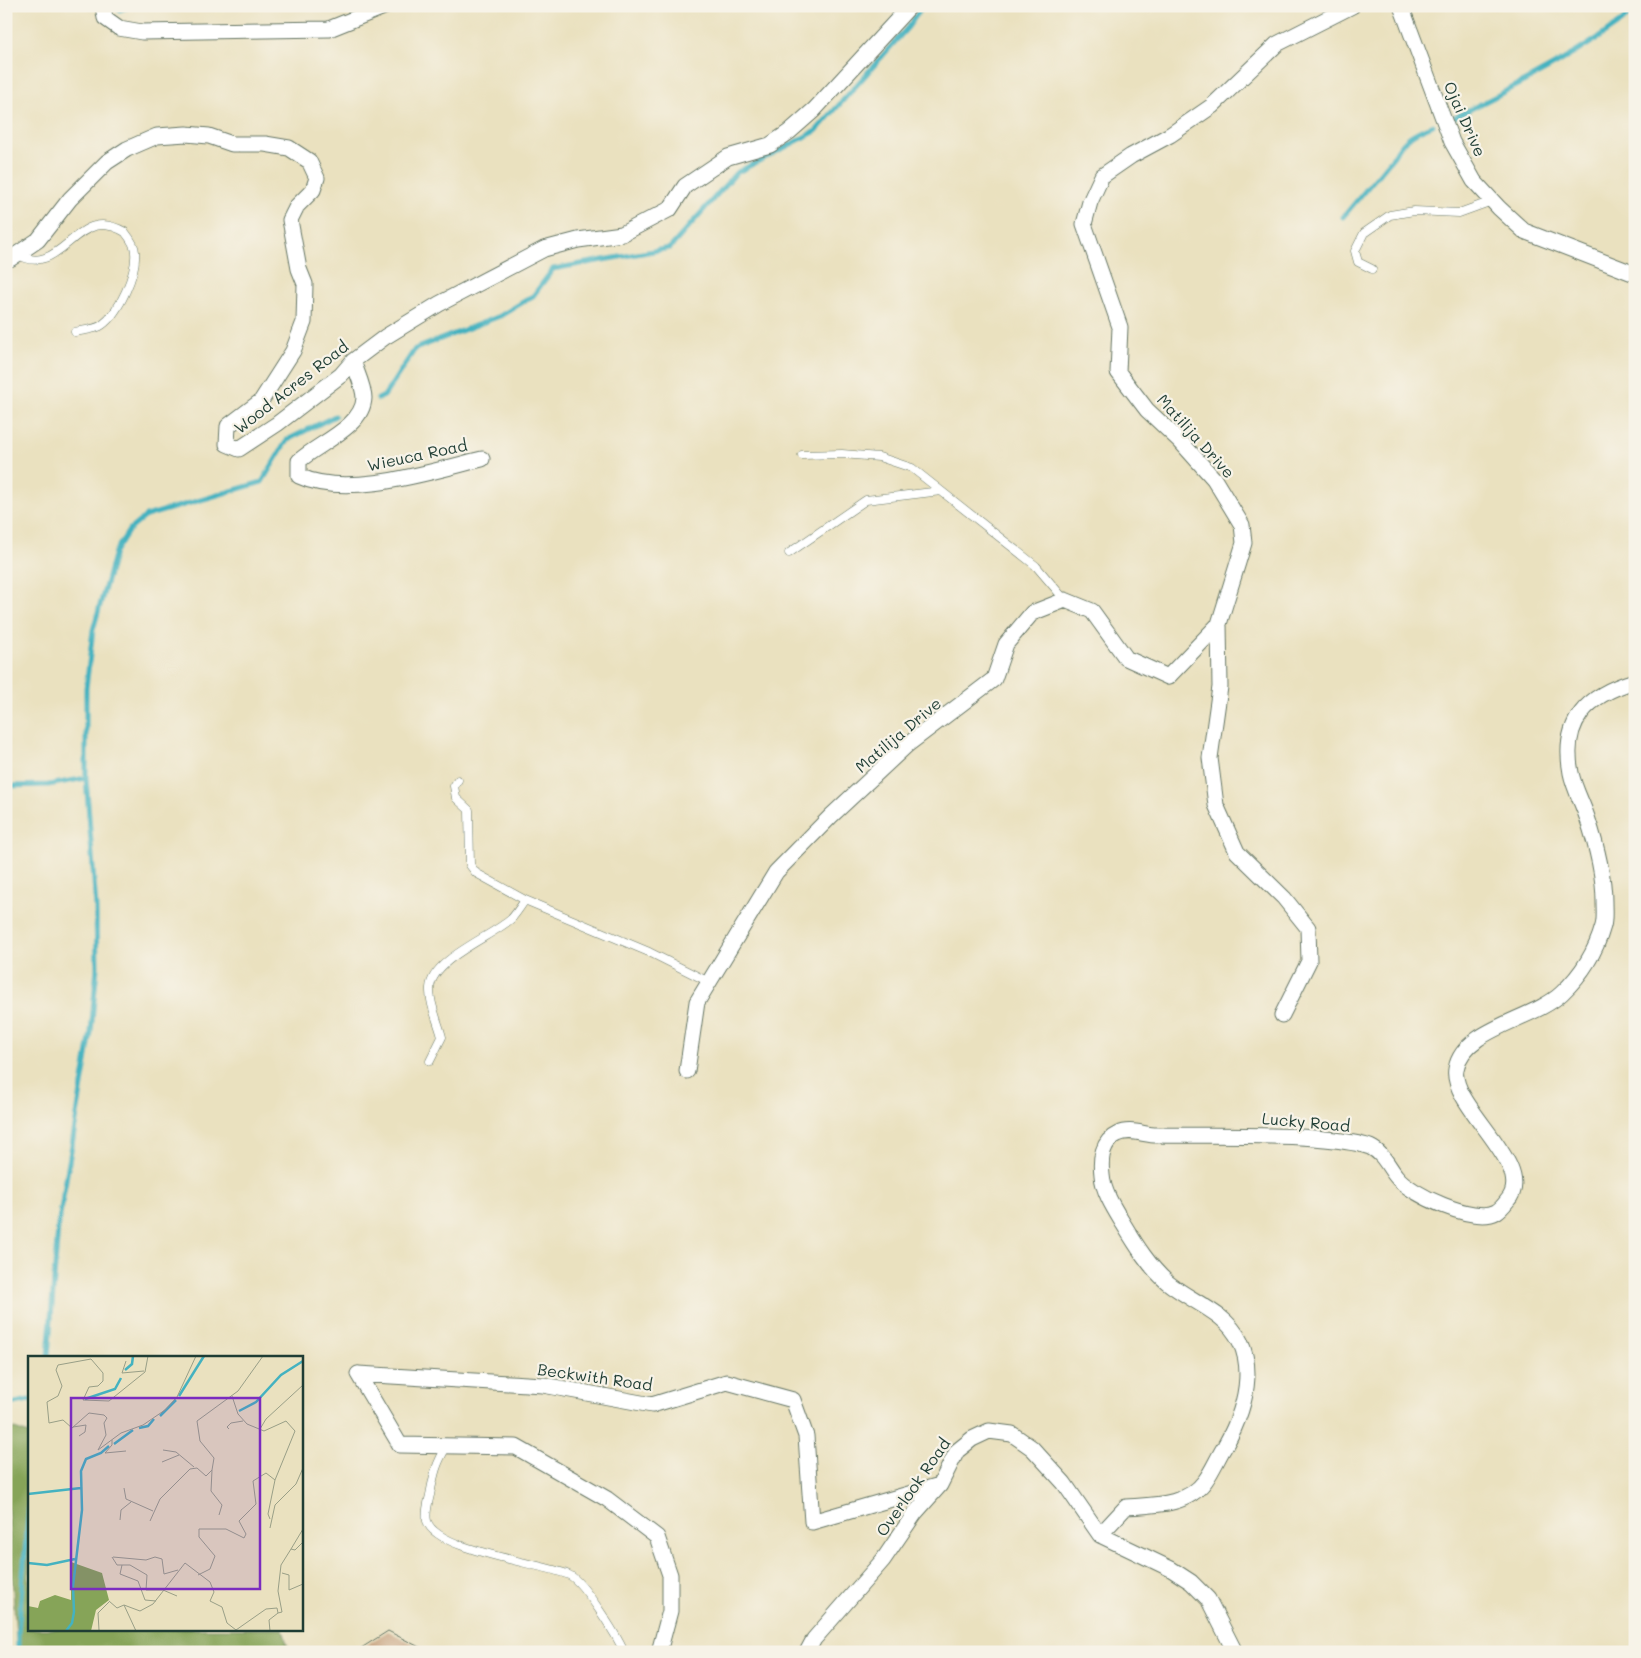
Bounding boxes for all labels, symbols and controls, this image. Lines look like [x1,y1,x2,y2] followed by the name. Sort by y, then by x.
[1440,78,1491,160] street label: Ojai Drive
[229,335,352,438] street label: Wood Acres Road
[1153,389,1240,482] street label: Matilija Drive
[365,434,469,475] street label: Wieuca Road
[850,692,945,777] street label: Matilija Drive
[1261,1107,1351,1136] street label: Lucky Road
[28,1356,302,1630] inset map
[536,1358,654,1395] street label: Beckwith Road
[871,1433,954,1540] street label: Overlook Road

